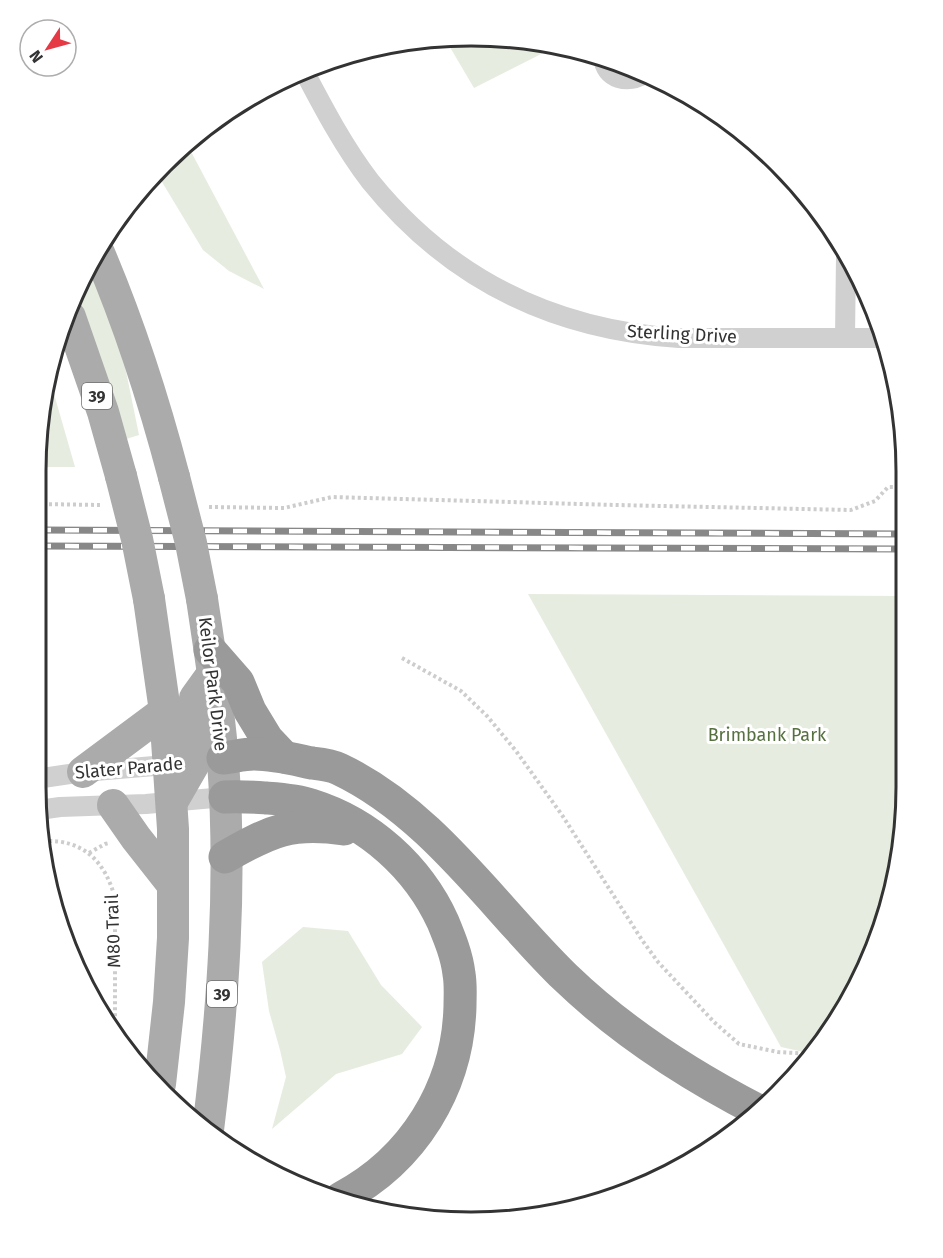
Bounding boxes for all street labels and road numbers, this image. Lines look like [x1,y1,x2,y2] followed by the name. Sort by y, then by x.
[626,320,738,348] street label: Sterling Drive
[82,383,112,409] road number: 39
[194,616,232,752] street label: Keilor Park Drive
[74,752,184,784] street label: Slater Parade
[101,894,125,968] street label: M80 Trail
[207,981,237,1007] road number: 39

